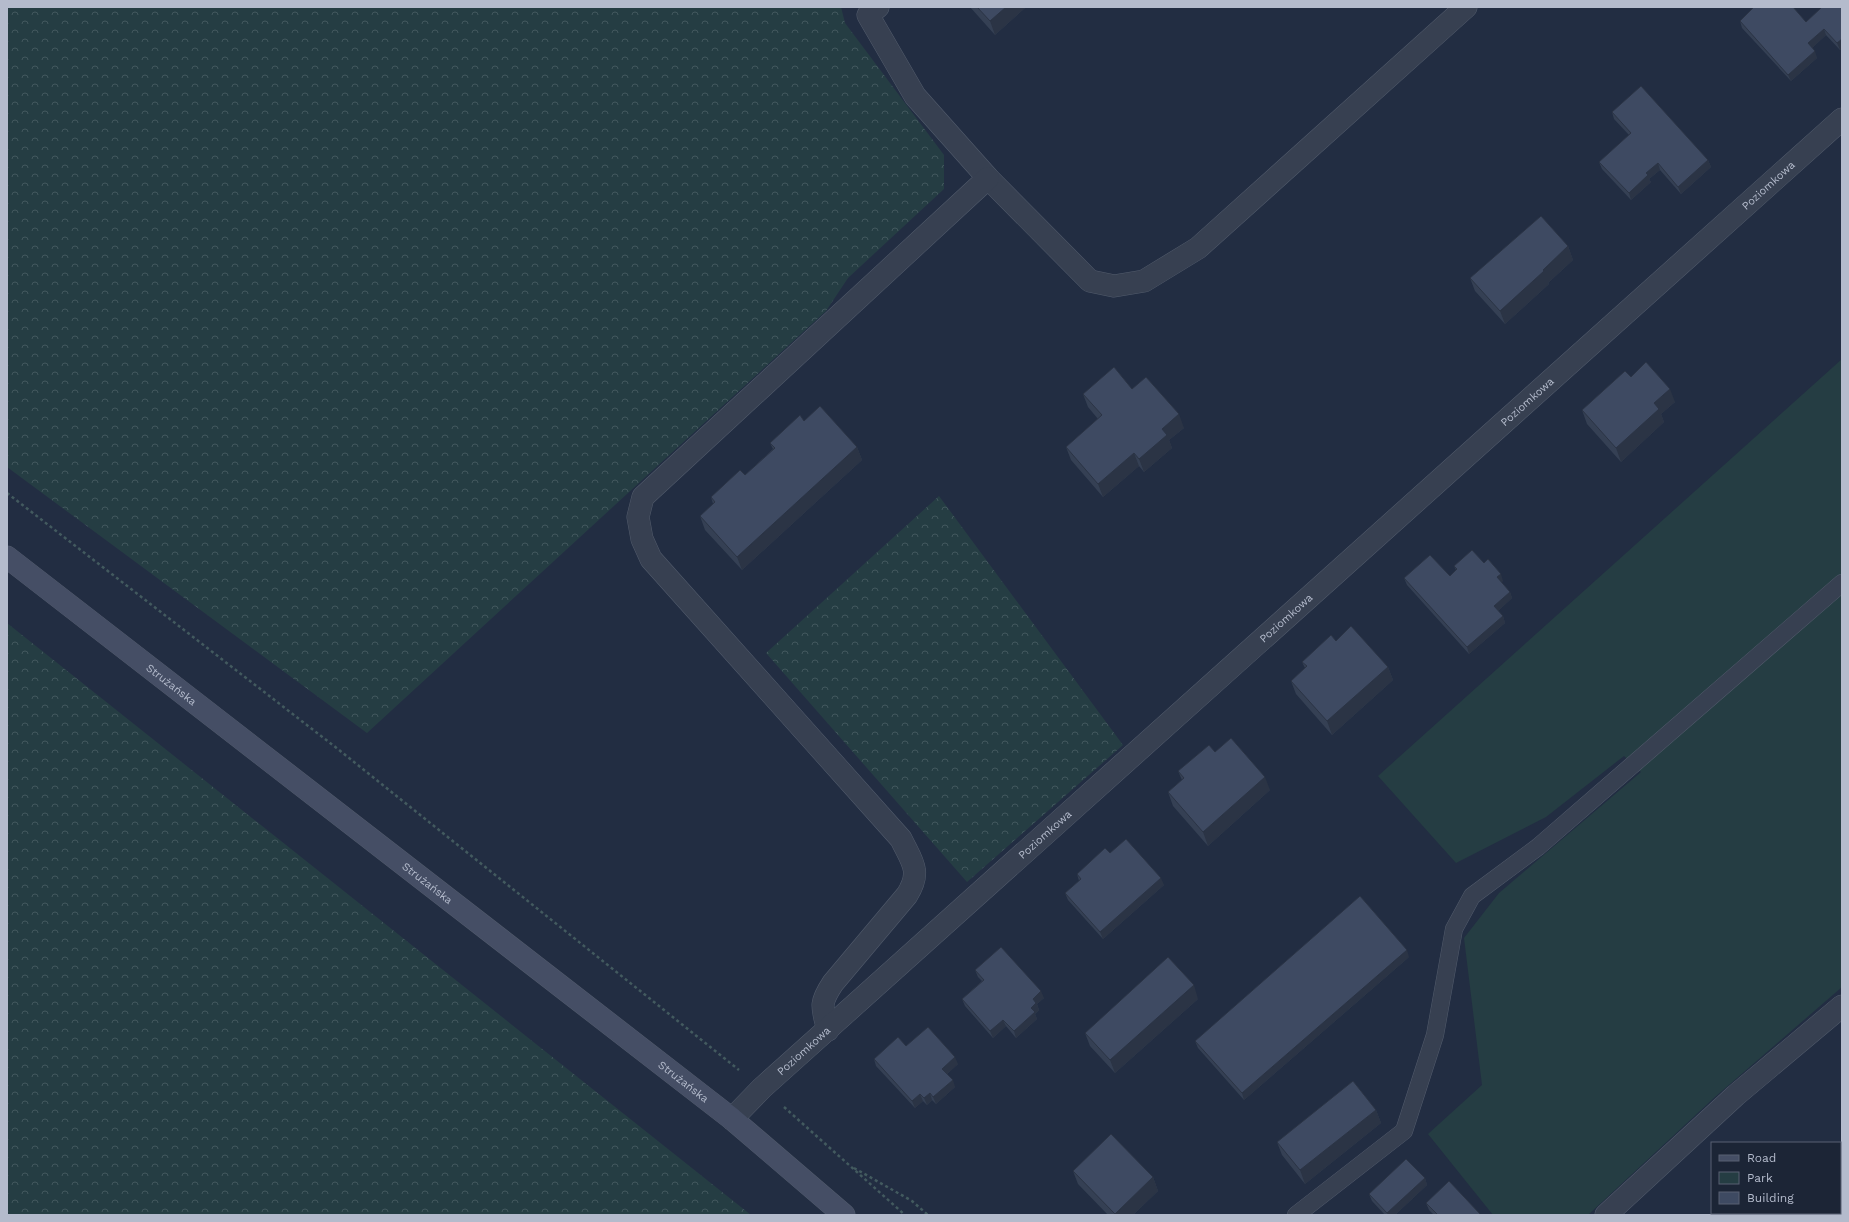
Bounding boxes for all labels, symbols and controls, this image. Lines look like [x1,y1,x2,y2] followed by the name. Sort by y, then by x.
[1739,158,1797,212] street label: Poziomkowa
[1498,374,1556,429] street label: Poziomkowa
[1257,591,1315,645] street label: Poziomkowa
[144,661,199,708] street label: Strużańska
[1016,807,1074,861] street label: Poziomkowa
[400,859,455,906] street label: Strużańska
[774,1024,833,1078] street label: Poziomkowa
[656,1058,711,1105] street label: Strużańska
[1711,1142,1841,1214] legend
[1747,1151,1776,1165] text: Road
[1747,1171,1773,1185] text: Park
[1747,1191,1794,1205] text: Building

